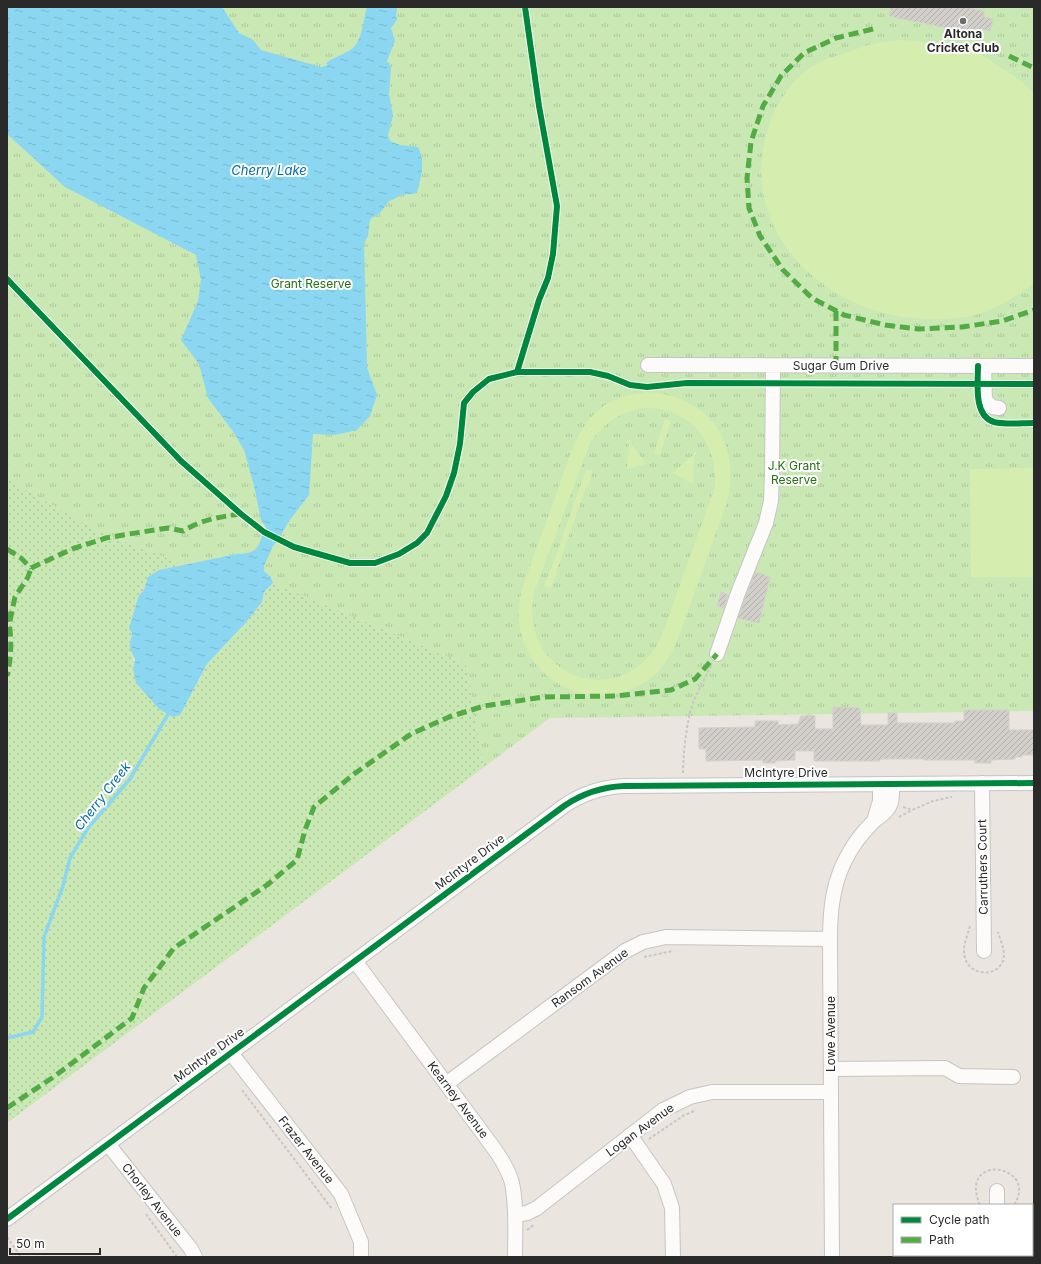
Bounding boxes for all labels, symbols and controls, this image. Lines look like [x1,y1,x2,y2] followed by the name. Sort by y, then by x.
[958,16,968,26] marker: Altona Cricket Club
[927,26,1000,55] place label: Altona Cricket Club
[231,162,307,178] water label: Cherry Lake
[271,276,351,291] park label: Grant Reserve
[793,358,889,373] street label: Sugar Gum Drive
[768,458,820,487] park label: J.K Grant Reserve
[70,758,134,833] water label: Cherry Creek
[744,765,828,780] street label: McIntyre Drive
[974,819,991,915] street label: Carruthers Court
[432,831,508,893] street label: McIntyre Drive
[548,945,631,1010] street label: Ransom Avenue
[823,996,838,1072] street label: Lowe Avenue
[171,1024,247,1085] street label: McIntyre Drive
[425,1058,492,1141] street label: Kearney Avenue
[603,1100,677,1159] street label: Logan Avenue
[275,1113,337,1186] street label: Frazer Avenue
[119,1160,186,1240] street label: Chorley Avenue
[893,1204,1033,1256] legend
[929,1212,990,1227] text: Cycle path
[10,1230,100,1256] scale bar
[929,1232,954,1247] text: Path
[16,1236,45,1251] text: 50 m

